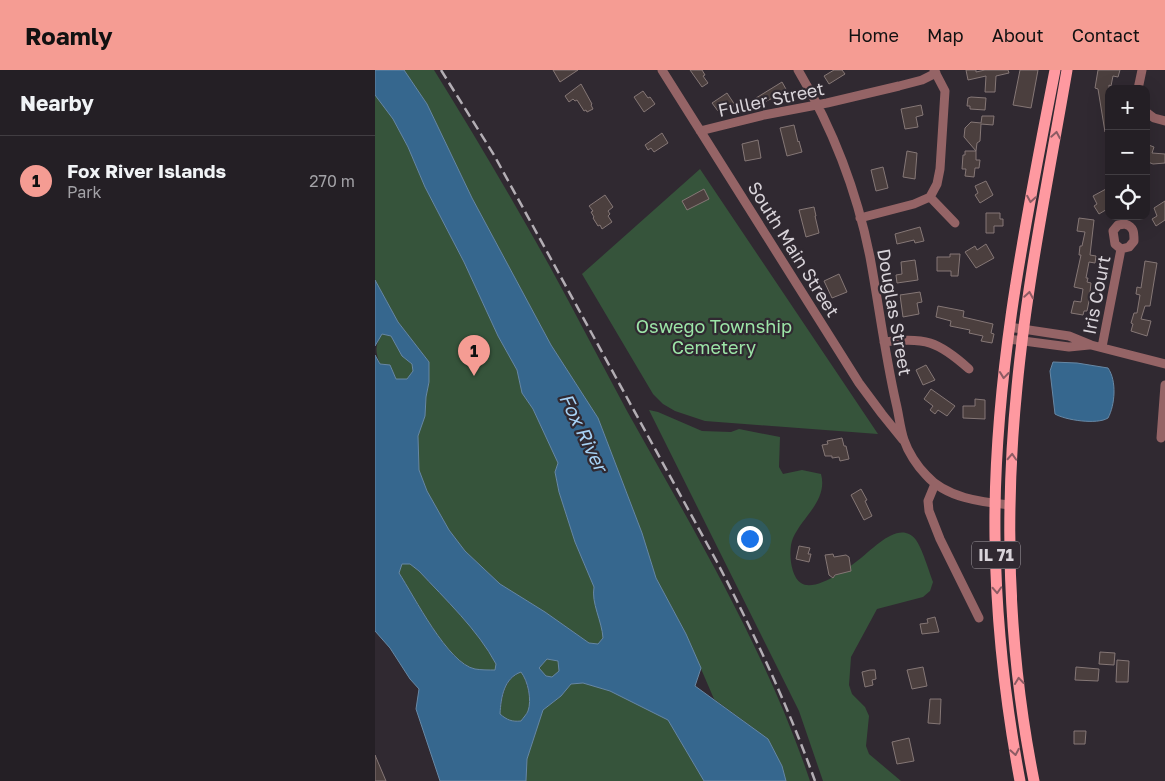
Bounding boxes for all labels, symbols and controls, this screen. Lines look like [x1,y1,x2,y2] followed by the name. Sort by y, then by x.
[25,21,113,50] text: Roamly
[848,24,899,46] text: Home
[927,24,964,46] text: Map
[992,24,1044,46] text: About
[1072,24,1140,46] text: Contact
[716,77,826,121] street label: Fuller Street
[1105,85,1150,220] map controls
[1105,85,1150,130] button: +
[20,90,94,116] text: Nearby
[1105,130,1150,175] button: −
[1051,131,1061,139] one-way arrow
[67,159,226,182] text: Fox River Islands
[32,171,40,191] text: 1
[309,171,355,191] text: 270 m
[1105,175,1150,220] button: locate
[744,177,844,321] street label: South Main Street
[67,182,102,202] text: Park
[1027,195,1037,204] one-way arrow
[873,247,917,377] street label: Douglas Street
[1078,254,1114,336] street label: Iris Court
[1023,291,1034,299] one-way arrow
[636,315,792,358] park label: Oswego Township Cemetery
[458,335,490,376] pin: 1
[999,372,1010,380] one-way arrow
[555,389,614,477] water label: Fox River
[1006,452,1017,460] one-way arrow
[737,526,763,552] your location
[972,542,1020,568] road number: IL 71
[992,586,1003,594] one-way arrow
[1014,677,1025,685] one-way arrow
[1009,747,1019,756] one-way arrow

